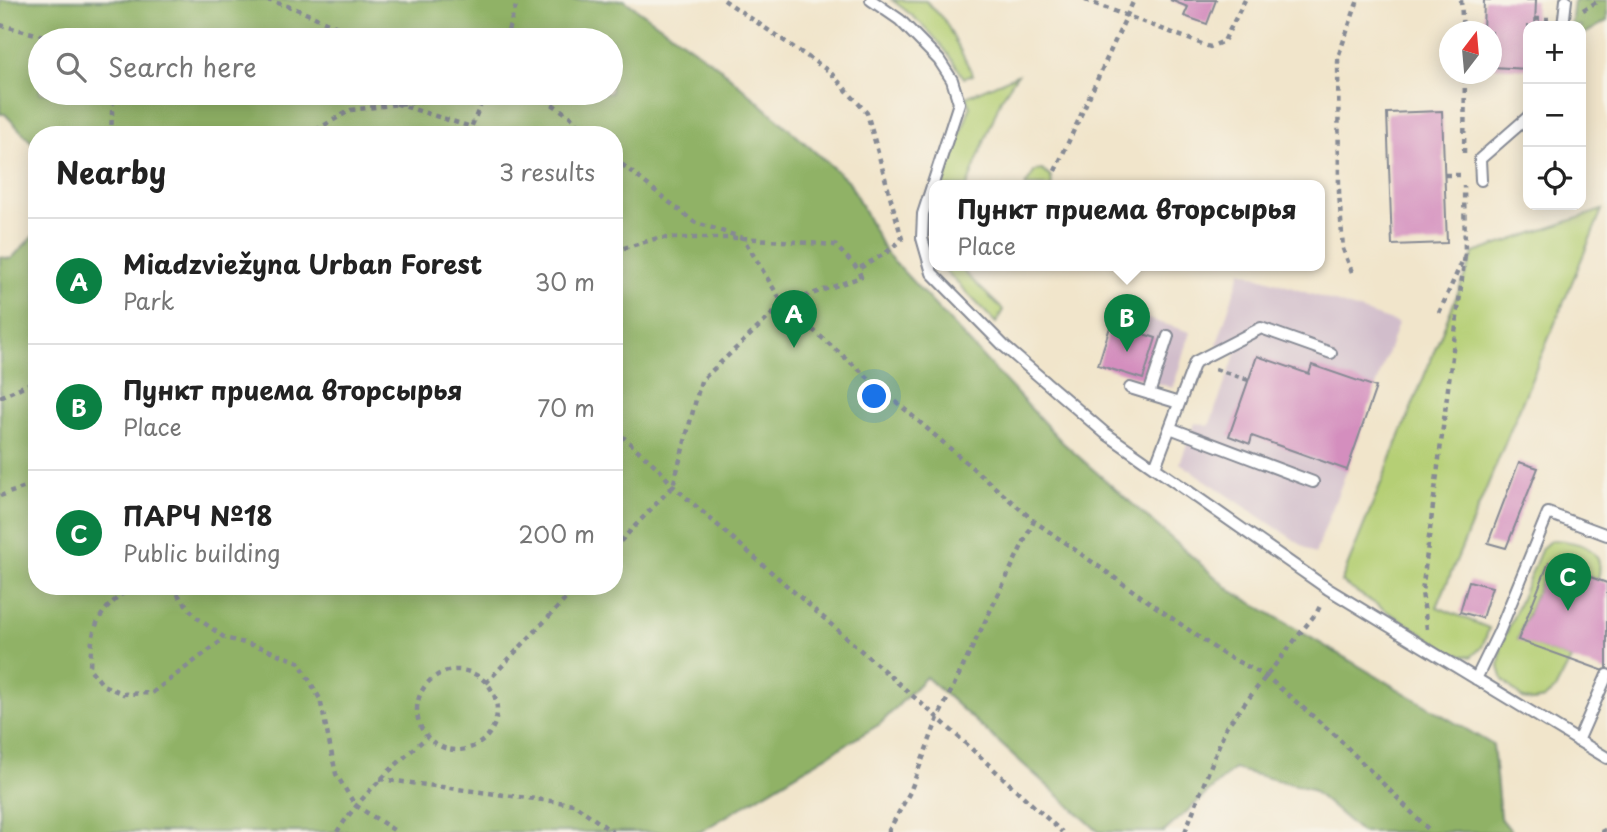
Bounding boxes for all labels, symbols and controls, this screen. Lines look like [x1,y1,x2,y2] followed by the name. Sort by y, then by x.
[1439,21,1502,84] north arrow
[1523,21,1586,210] map controls
[1523,21,1586,84] button: +
[28,28,623,105] search box
[108,47,257,86] text: Search here
[52,48,90,86] icon: search
[1523,84,1586,147] button: −
[1523,147,1586,210] button: locate
[56,149,166,194] text: Nearby
[499,154,595,189] text: 3 results
[929,180,1325,271] popup
[957,189,1297,228] text: Пункт приема вторсырья
[957,228,1016,263] text: Place
[123,244,482,283] text: Miadzviežyna Urban Forest
[70,264,88,299] text: A
[534,264,595,299] text: 30 m
[123,283,174,318] text: Park
[771,290,817,348] pin: A
[1104,294,1150,352] pin: B
[123,370,463,409] text: Пункт приема вторсырья
[857,379,891,413] your location
[71,390,87,425] text: B
[537,390,595,425] text: 70 m
[123,409,182,444] text: Place
[123,496,272,535] text: ПАРЧ №18
[70,516,88,551] text: C
[518,516,595,551] text: 200 m
[123,535,280,570] text: Public building
[1545,553,1591,611] pin: C

